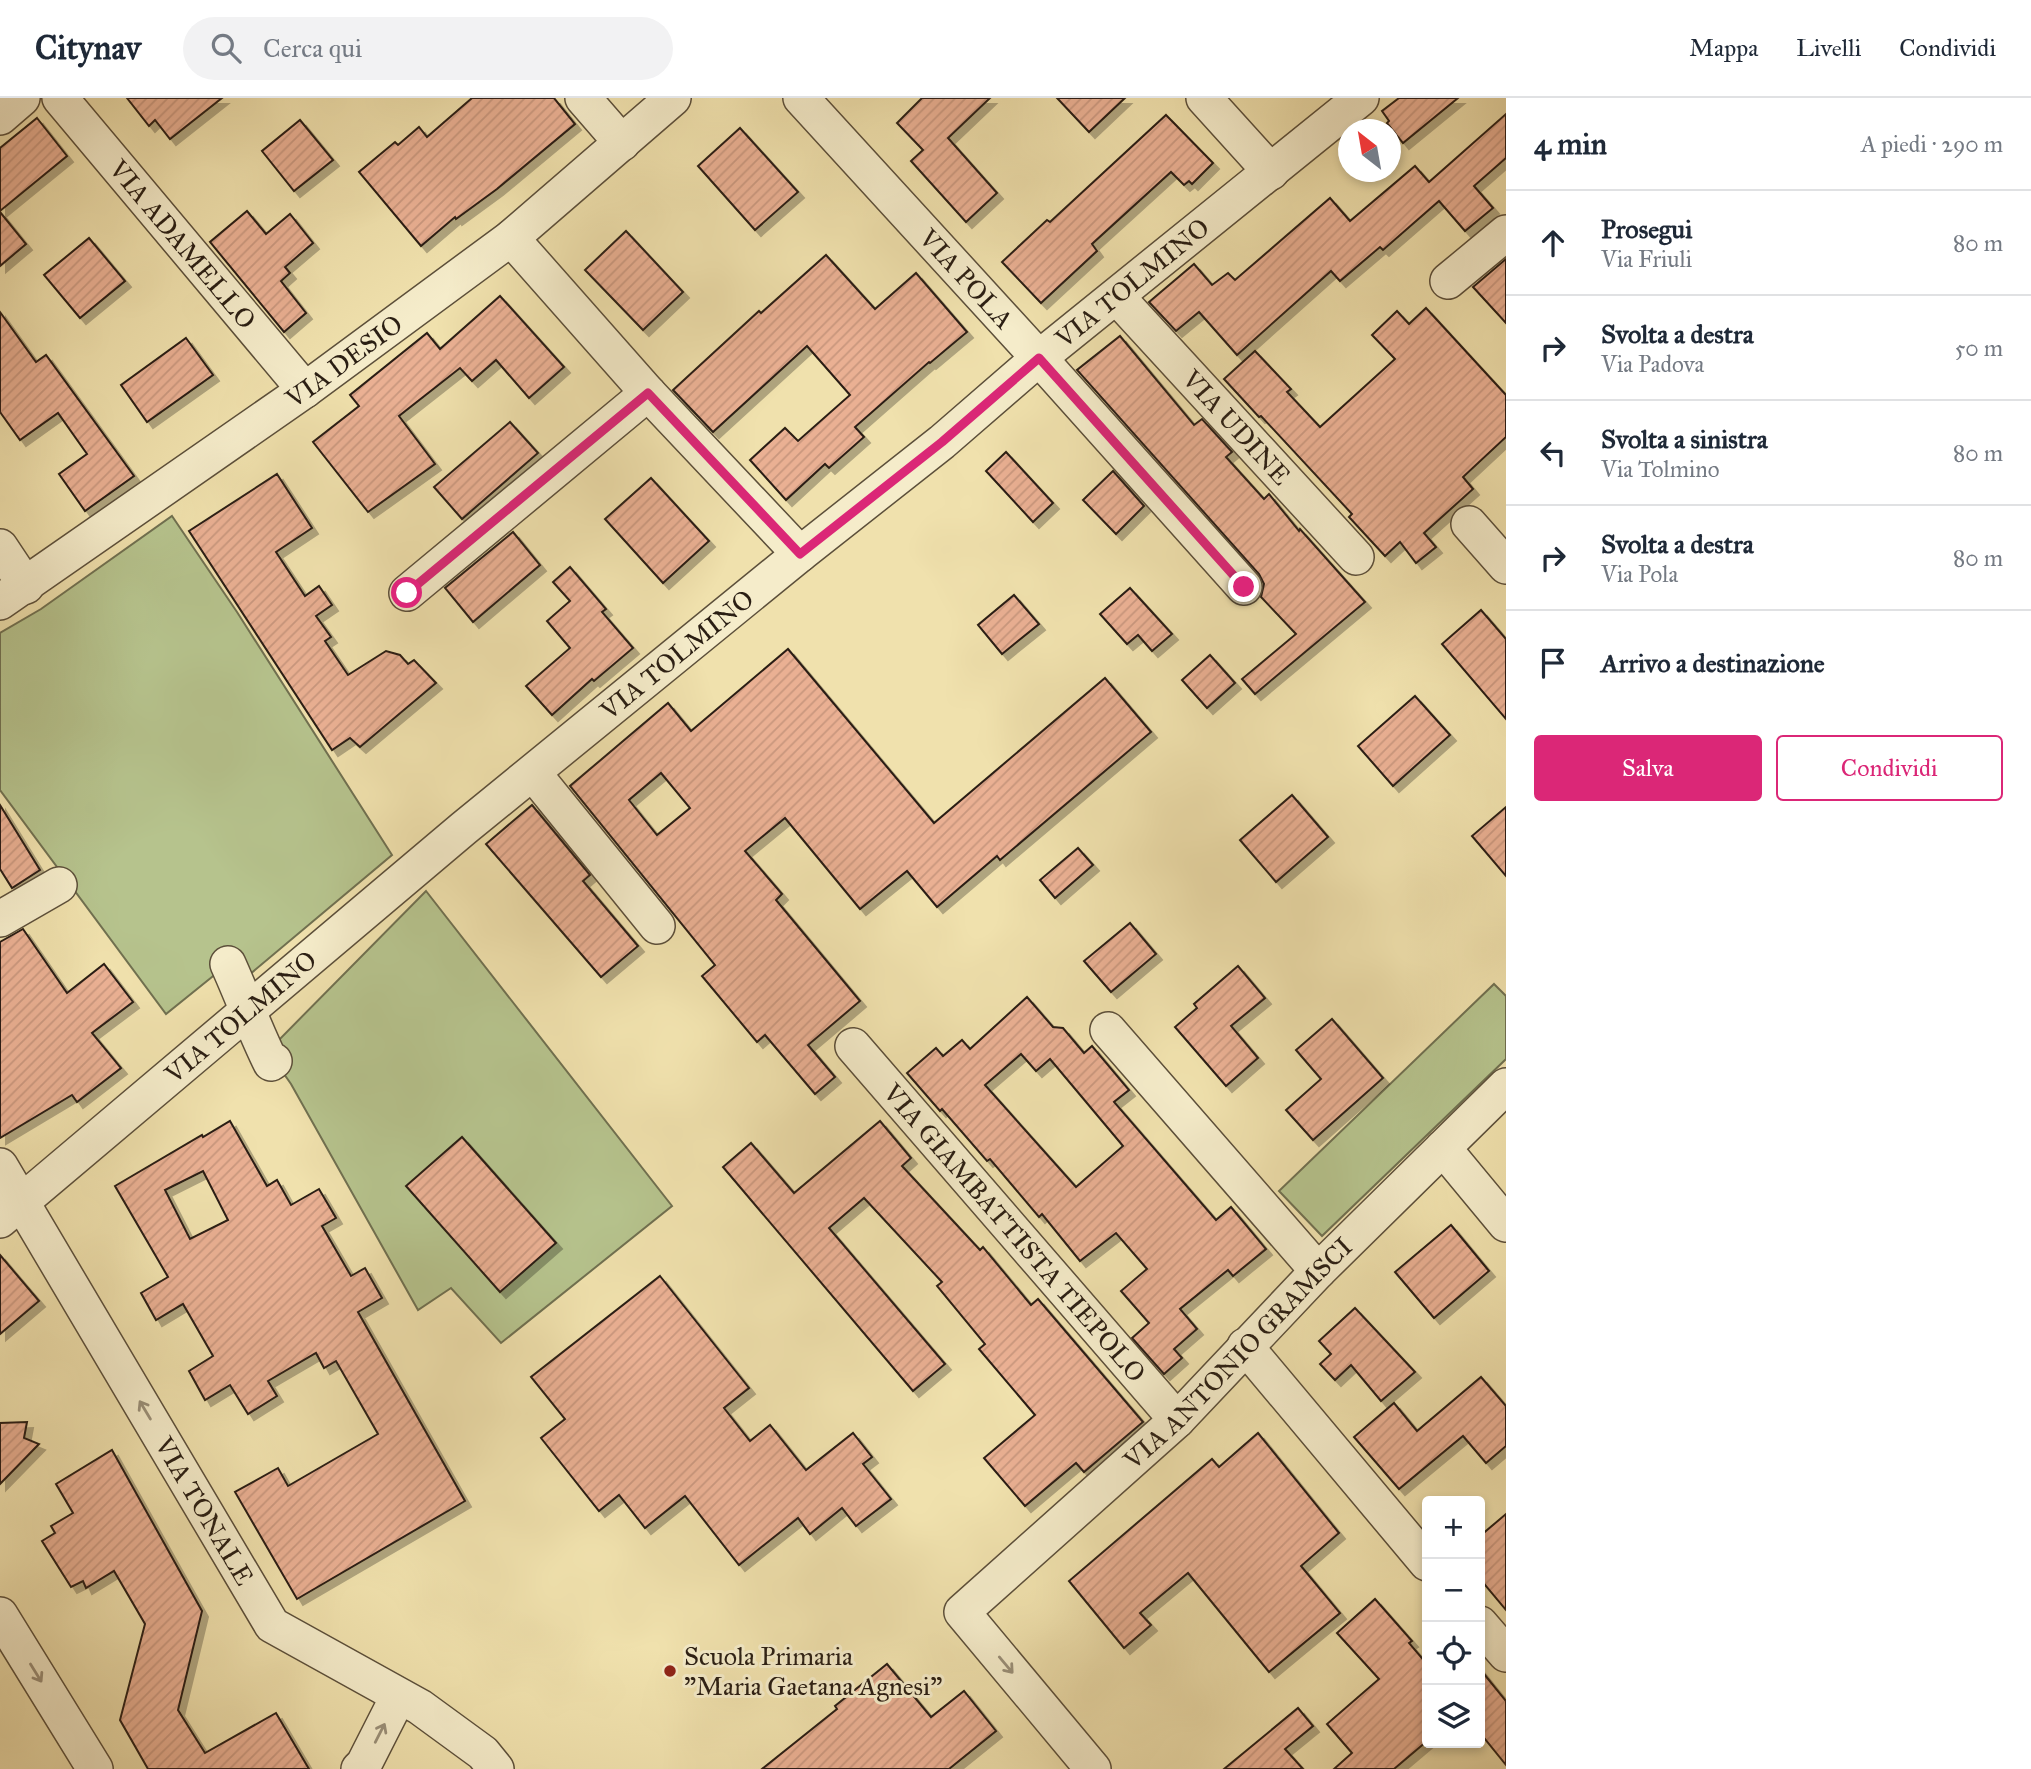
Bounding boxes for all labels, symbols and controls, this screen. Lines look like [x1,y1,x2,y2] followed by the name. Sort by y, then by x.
[183,17,673,80] search box
[35,28,141,68] text: Citynav
[207,29,245,67] icon: search
[263,32,362,64] text: Cerca qui
[1689,33,1758,63] text: Mappa
[1796,33,1861,63] text: Livelli
[1899,33,1996,63] text: Condividi
[1338,119,1401,182] north arrow
[1534,126,1607,162] text: 4 min
[1861,130,2003,158] text: A piedi · 290 m
[102,152,263,335] street label: VIA ADAMELLO
[1048,211,1216,355] street label: VIA TOLMINO
[1601,213,1692,245] text: Prosegui
[912,221,1021,336] street label: VIA POLA
[1534,224,1572,262] icon: ahead
[1953,229,2003,257] text: 80 m
[1601,245,1692,273] text: Via Friuli
[279,308,409,415] street label: VIA DESIO
[1601,318,1754,350] text: Svolta a destra
[1534,329,1572,367] icon: right
[1955,334,2003,362] text: 50 m
[1601,350,1704,378] text: Via Padova
[1175,362,1298,491] street label: VIA UDINE
[1601,423,1768,455] text: Svolta a sinistra
[1534,434,1572,472] icon: left
[1953,439,2003,467] text: 80 m
[1601,455,1720,483] text: Via Tolmino
[1601,528,1754,560] text: Svolta a destra
[1534,539,1572,577] icon: right
[1953,544,2003,572] text: 80 m
[1601,560,1678,588] text: Via Pola
[1228,571,1259,602] route end
[391,577,422,608] route start
[593,582,760,727] street label: VIA TOLMINO
[1534,644,1572,682] icon: arrive
[1601,647,1825,679] text: Arrivo a destinazione
[1534,735,1762,801] button: Salva
[1776,735,2003,801] button: Condividi
[158,944,323,1090] street label: VIA TOLMINO
[876,1076,1153,1389] street label: VIA GIAMBATTISTA TIEPOLO
[1116,1230,1359,1477] street label: VIA ANTONIO GRAMSCI
[138,1401,152,1421] one-way arrow
[148,1430,261,1591] street label: VIA TONALE
[1422,1496,1485,1748] map controls
[1422,1496,1485,1559] button: +
[1422,1559,1485,1622] button: −
[1422,1622,1485,1685] button: locate
[684,1640,942,1702] place label: Scuola Primaria "Maria Gaetana Agnesi"
[998,1656,1014,1674] one-way arrow
[29,1662,43,1682] one-way arrow
[662,1663,678,1679] marker: Scuola Primaria "Maria Gaetana Agnesi"
[1422,1685,1485,1748] button: layers
[373,1723,387,1744] one-way arrow

